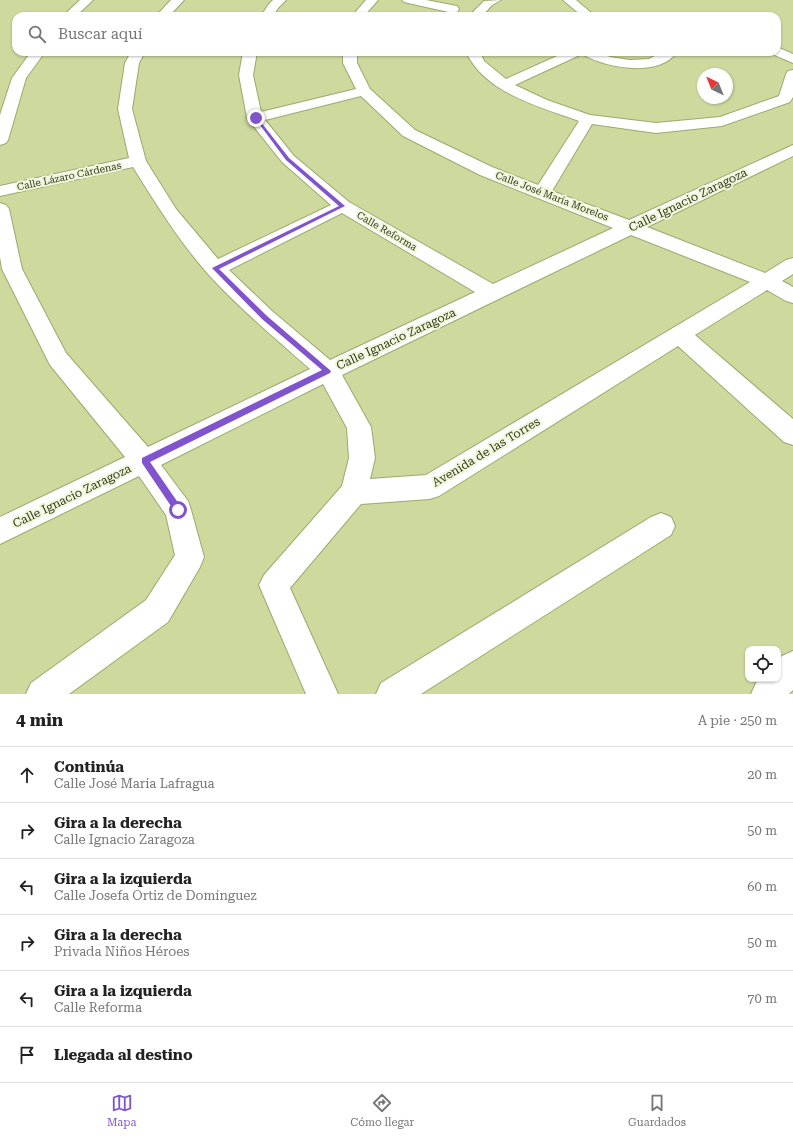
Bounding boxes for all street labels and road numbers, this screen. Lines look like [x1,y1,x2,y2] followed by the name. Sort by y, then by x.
[16,160,122,192] street label: Calle Lázaro Cárdenas
[627,165,750,235] street label: Calle Ignacio Zaragoza
[494,169,610,223] street label: Calle José María Morelos
[355,209,420,253] street label: Calle Reforma
[334,305,458,373] street label: Calle Ignacio Zaragoza
[430,414,543,490] street label: Avenida de las Torres
[11,461,134,531] street label: Calle Ignacio Zaragoza

